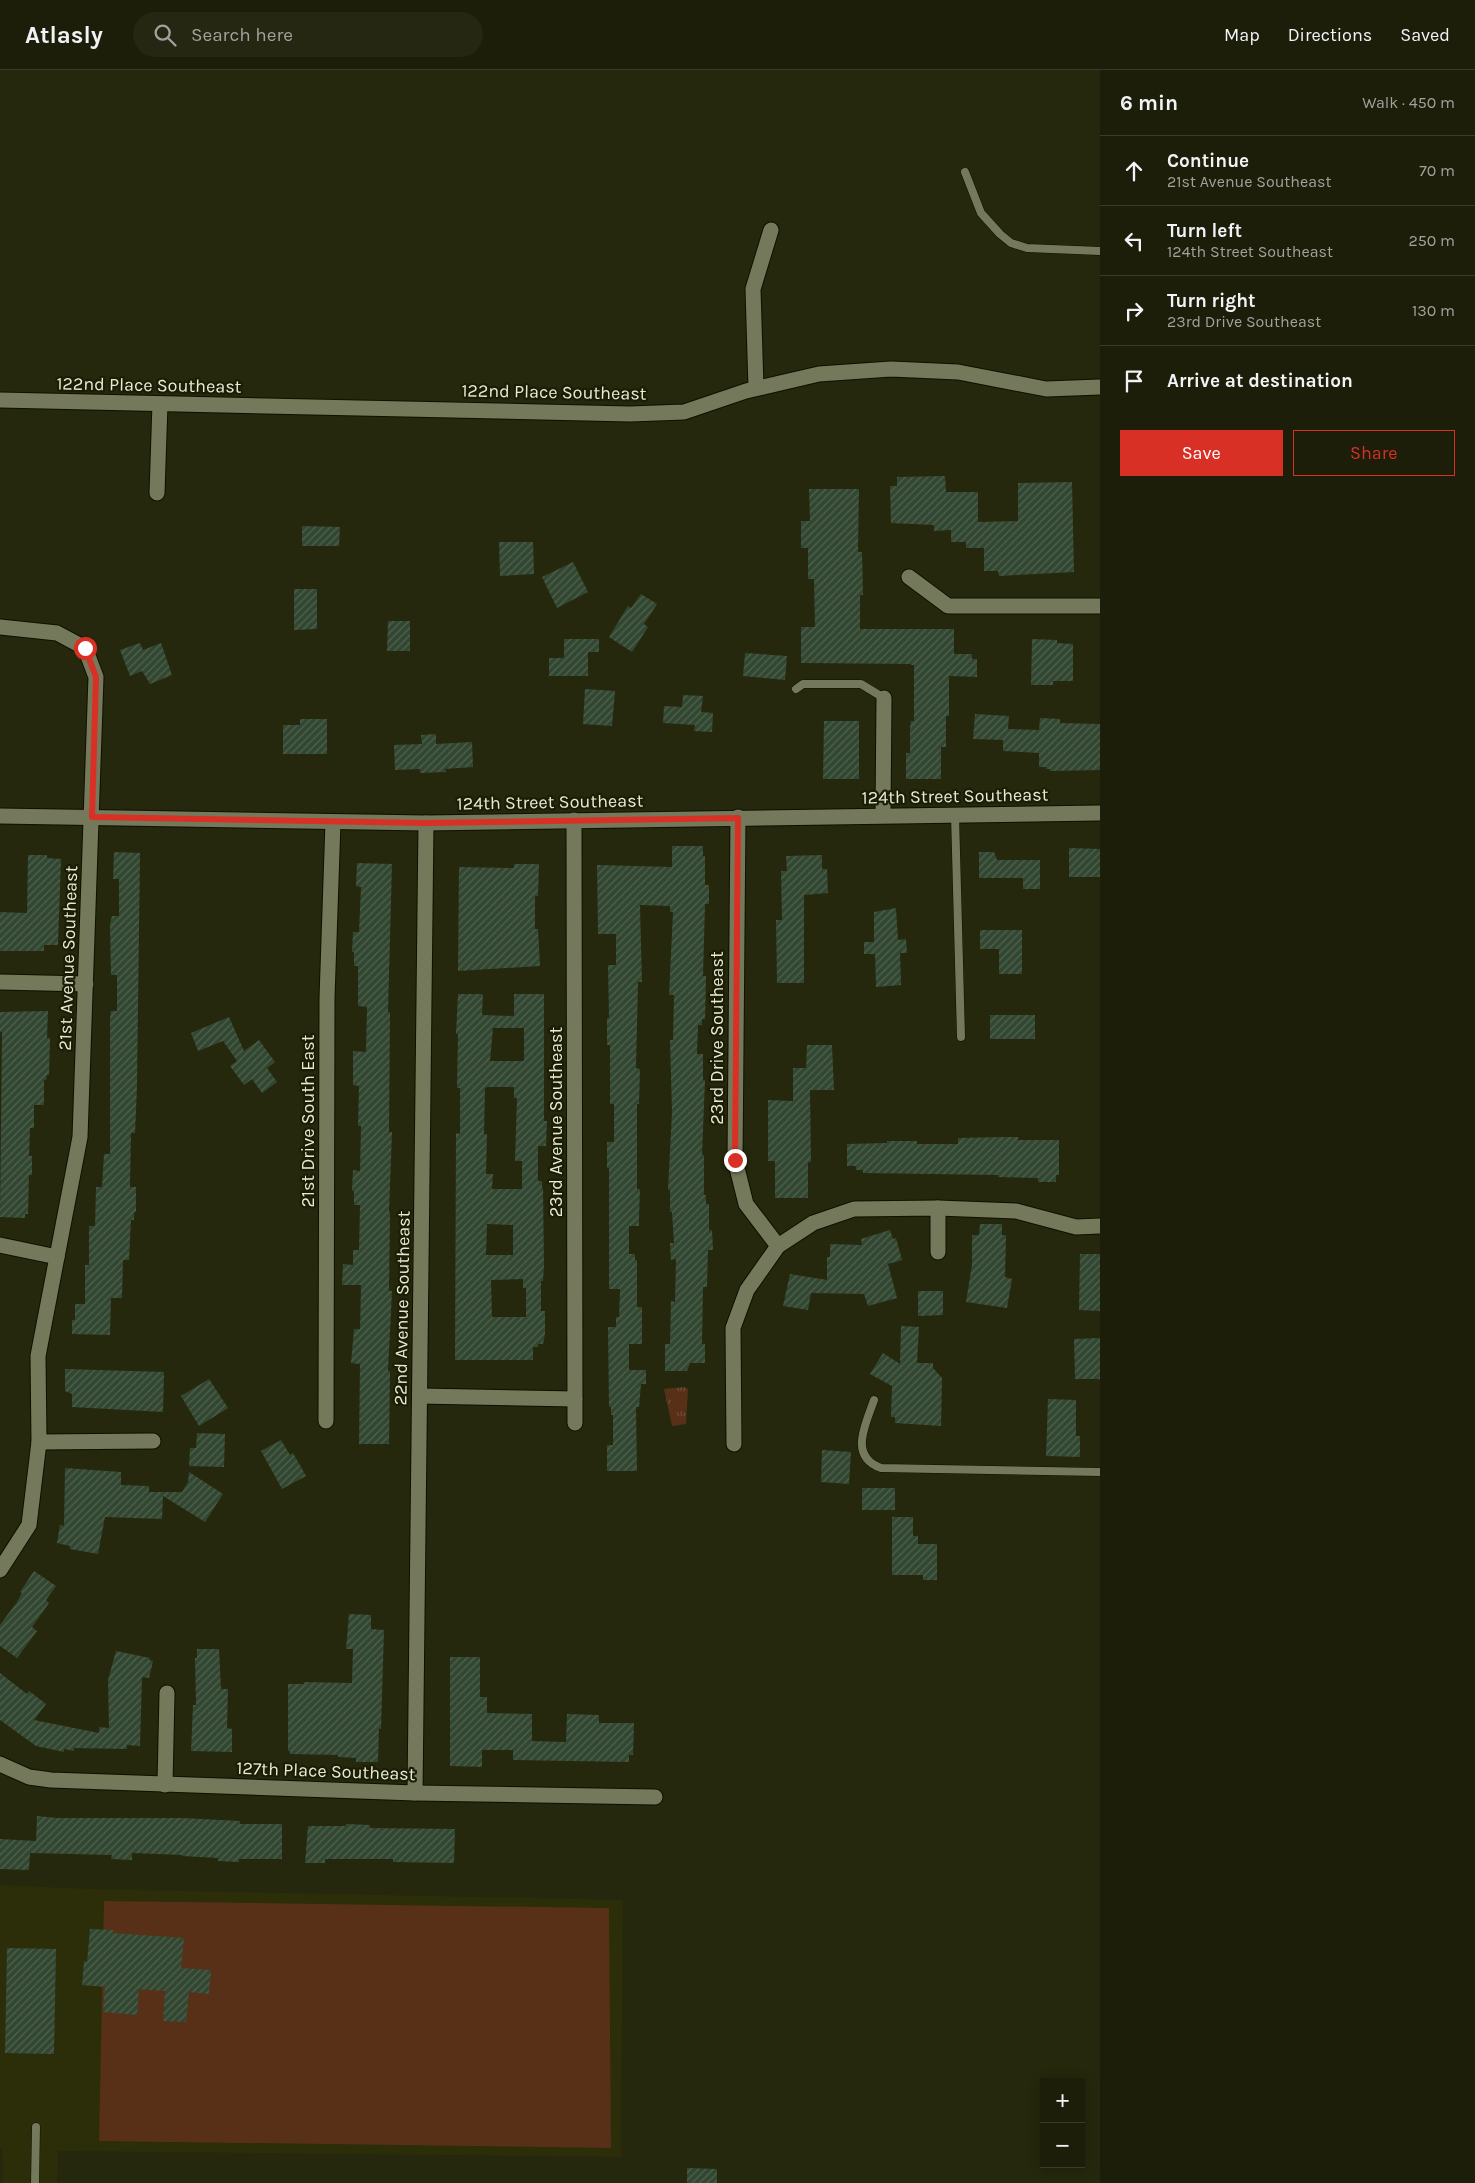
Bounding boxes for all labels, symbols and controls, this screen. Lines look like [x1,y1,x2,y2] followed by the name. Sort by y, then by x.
[133,12,483,57] search box
[25,21,103,49] text: Atlasly
[151,21,179,49] icon: search
[191,24,293,46] text: Search here
[1224,24,1260,46] text: Map
[1288,24,1372,46] text: Directions
[1400,24,1450,46] text: Saved
[1120,91,1178,115] text: 6 min
[1362,93,1455,112] text: Walk · 450 m
[1167,150,1249,172] text: Continue
[1120,157,1148,185] icon: ahead
[1419,161,1455,180] text: 70 m
[1167,172,1331,191] text: 21st Avenue Southeast
[1167,220,1242,242] text: Turn left
[1120,227,1148,255] icon: left
[1408,231,1455,250] text: 250 m
[1167,242,1333,261] text: 124th Street Southeast
[1167,290,1256,312] text: Turn right
[1120,297,1148,325] icon: right
[1412,301,1455,320] text: 130 m
[1167,312,1321,331] text: 23rd Drive Southeast
[1120,367,1148,395] icon: arrive
[1167,370,1353,392] text: Arrive at destination
[56,372,242,398] street label: 122nd Place Southeast
[461,379,647,405] street label: 122nd Place Southeast
[1120,430,1283,476] button: Save
[1293,430,1455,476] button: Share
[74,637,97,660] route start
[861,783,1049,809] street label: 124th Street Southeast
[456,789,644,815] street label: 124th Street Southeast
[54,865,82,1051] street label: 21st Avenue Southeast
[706,951,728,1125] street label: 23rd Drive Southeast
[545,1026,567,1217] street label: 23rd Avenue Southeast
[297,1034,319,1207] street label: 21st Drive South East
[724,1149,747,1172] route end
[389,1210,415,1406] street label: 22nd Avenue Southeast
[236,1757,416,1785] street label: 127th Place Southeast
[1040,2078,1085,2168] map controls
[1040,2078,1085,2123] button: +
[1040,2123,1085,2168] button: −

